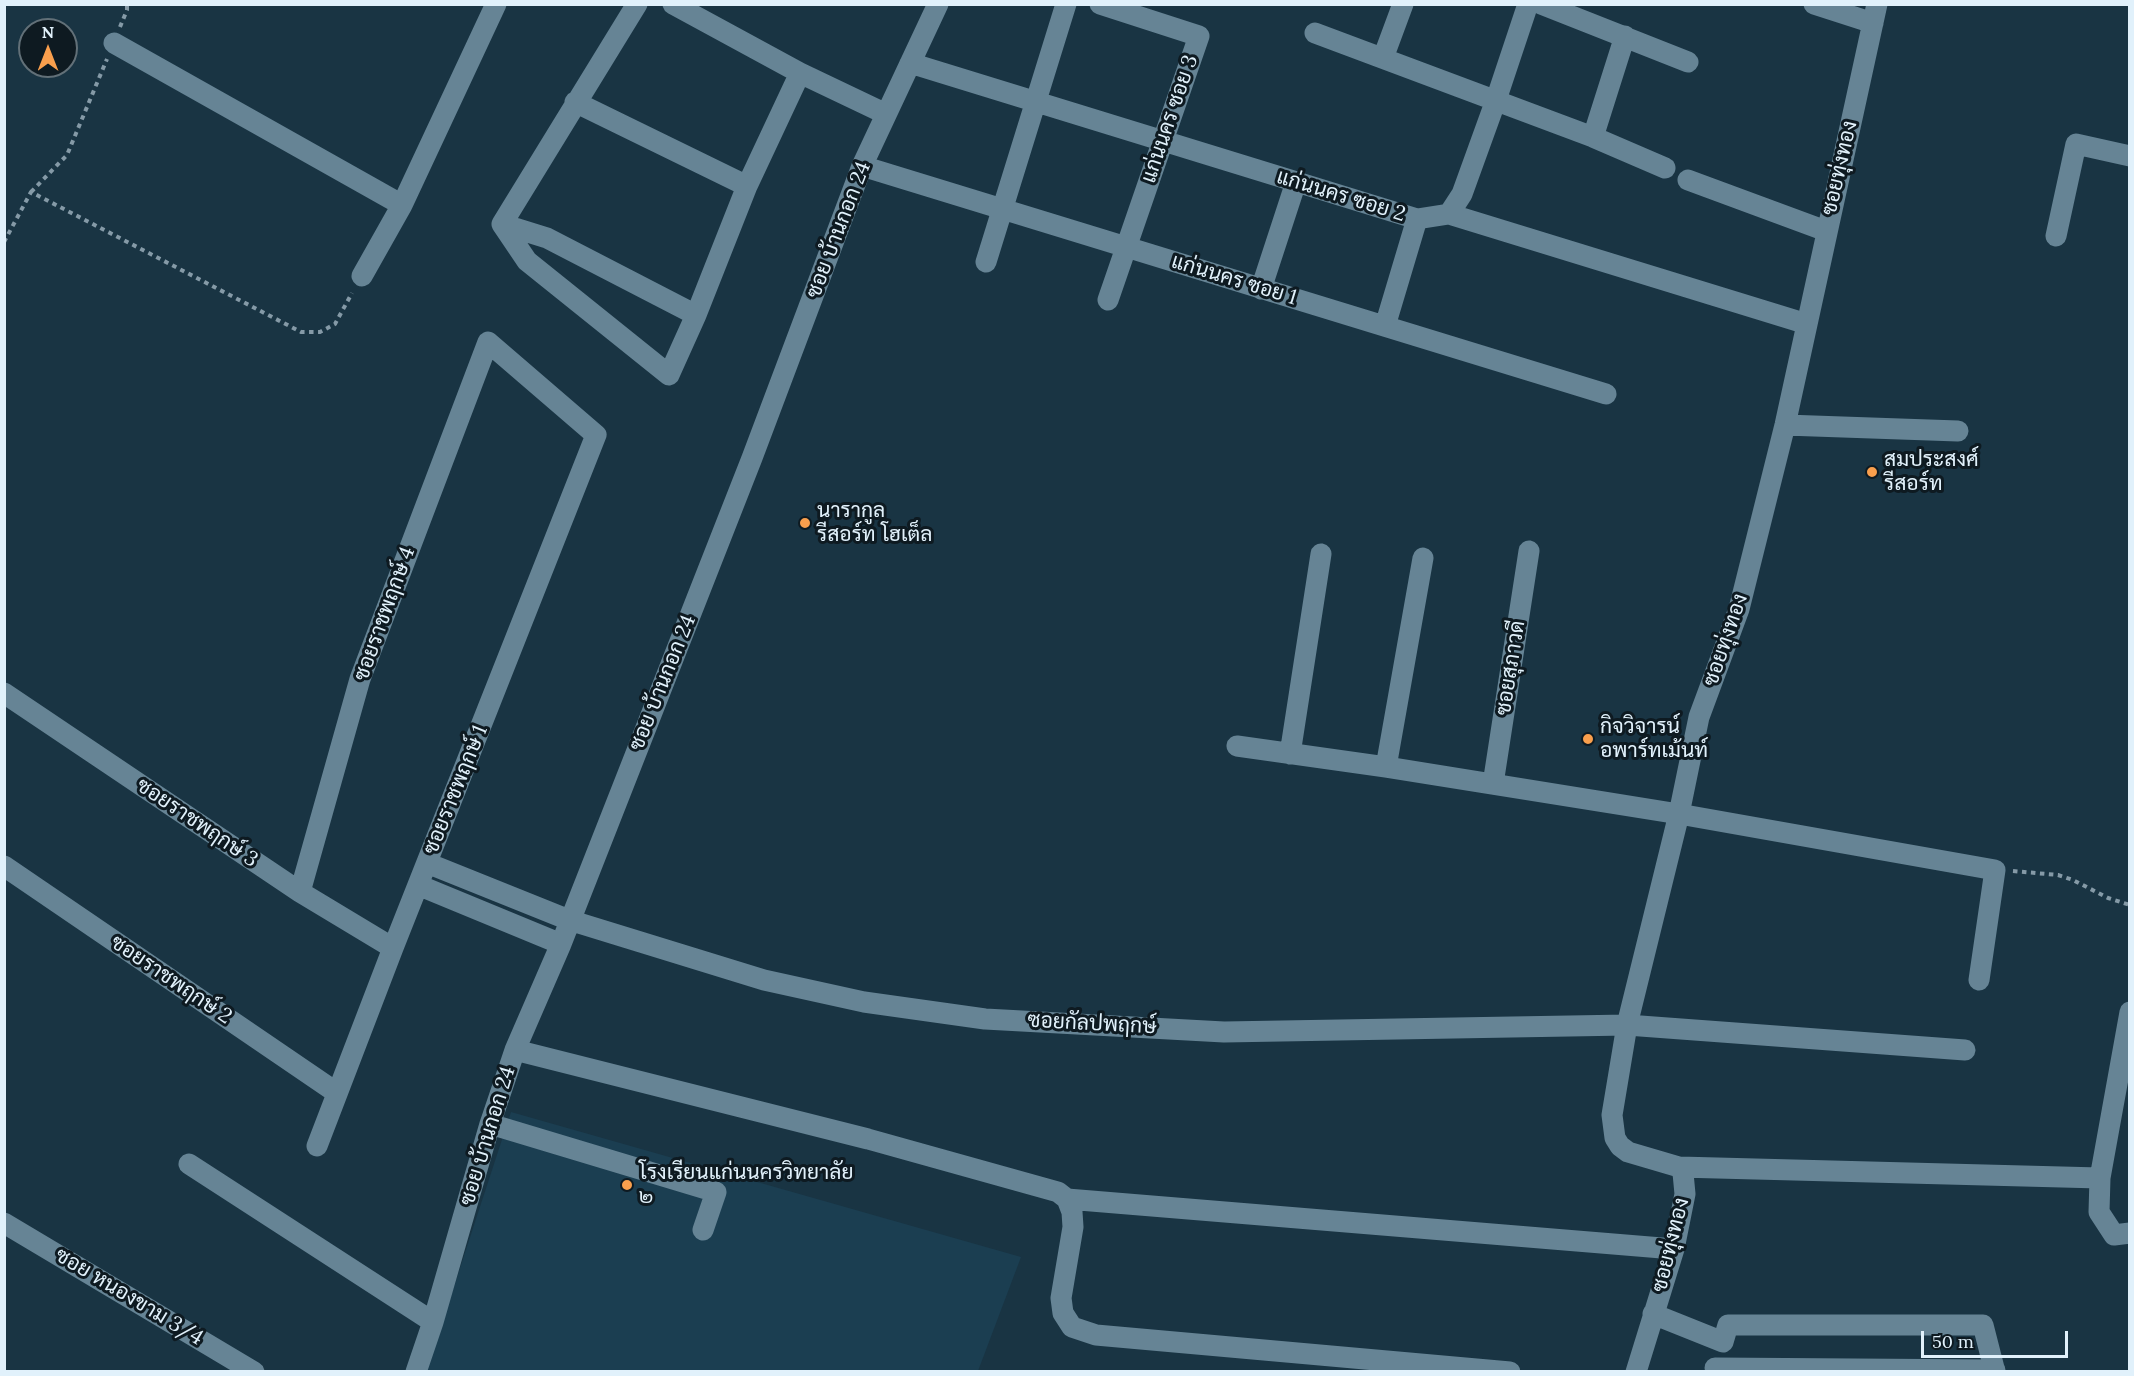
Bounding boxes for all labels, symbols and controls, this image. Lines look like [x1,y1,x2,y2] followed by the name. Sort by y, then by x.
[18,18,78,78] north arrow
[42,22,54,42] text: N
[1136,52,1204,186] street label: แก่นนคร ซอย 3
[1817,118,1863,218] street label: ซอยทุ่งทอง
[801,158,877,302] street label: ซอย บ้านกอก 24
[1274,164,1408,228] street label: แก่นนคร ซอย 2
[1168,249,1300,311] street label: แก่นนคร ซอย 1
[1884,447,1979,497] place label: สมประสงศ์ รีสอร์ท
[1865,465,1879,479] marker: สมประสงศ์ รีสอร์ท
[817,498,932,548] place label: นารากูล รีสอร์ท โฮเต็ล
[798,516,812,530] marker: นารากูล รีสอร์ท โฮเต็ล
[349,543,421,685] street label: ซอยราชพฤกษ์ 4
[1698,590,1754,690] street label: ซอยทุ่งทอง
[624,611,702,755] street label: ซอย บ้านกอก 24
[1491,619,1531,717] street label: ซอยสุภาวดี
[1600,714,1708,764] place label: กิจวิจารน์ อพาร์ทเม้นท์
[419,722,493,858] street label: ซอยราชพฤกษ์ 1
[1581,732,1595,746] marker: กิจวิจารน์ อพาร์ทเม้นท์
[131,773,263,873] street label: ซอยราชพฤกษ์ 3
[106,930,236,1030] street label: ซอยราชพฤกษ์ 2
[1027,1008,1157,1040] street label: ซอยกัลปพฤกษ์
[455,1063,521,1209] street label: ซอย บ้านกอก 24
[639,1160,853,1210] place label: โรงเรียนแก่นนครวิทยาลัย ๒
[620,1178,634,1192] marker: โรงเรียนแก่นนครวิทยาลัย ๒
[1647,1195,1695,1295] street label: ซอยทุ่งทอง
[50,1243,208,1351] street label: ซอย หนองขาม 3/4
[1924,1319,2071,1357] scale bar
[1932,1330,1974,1353] text: 50 m

